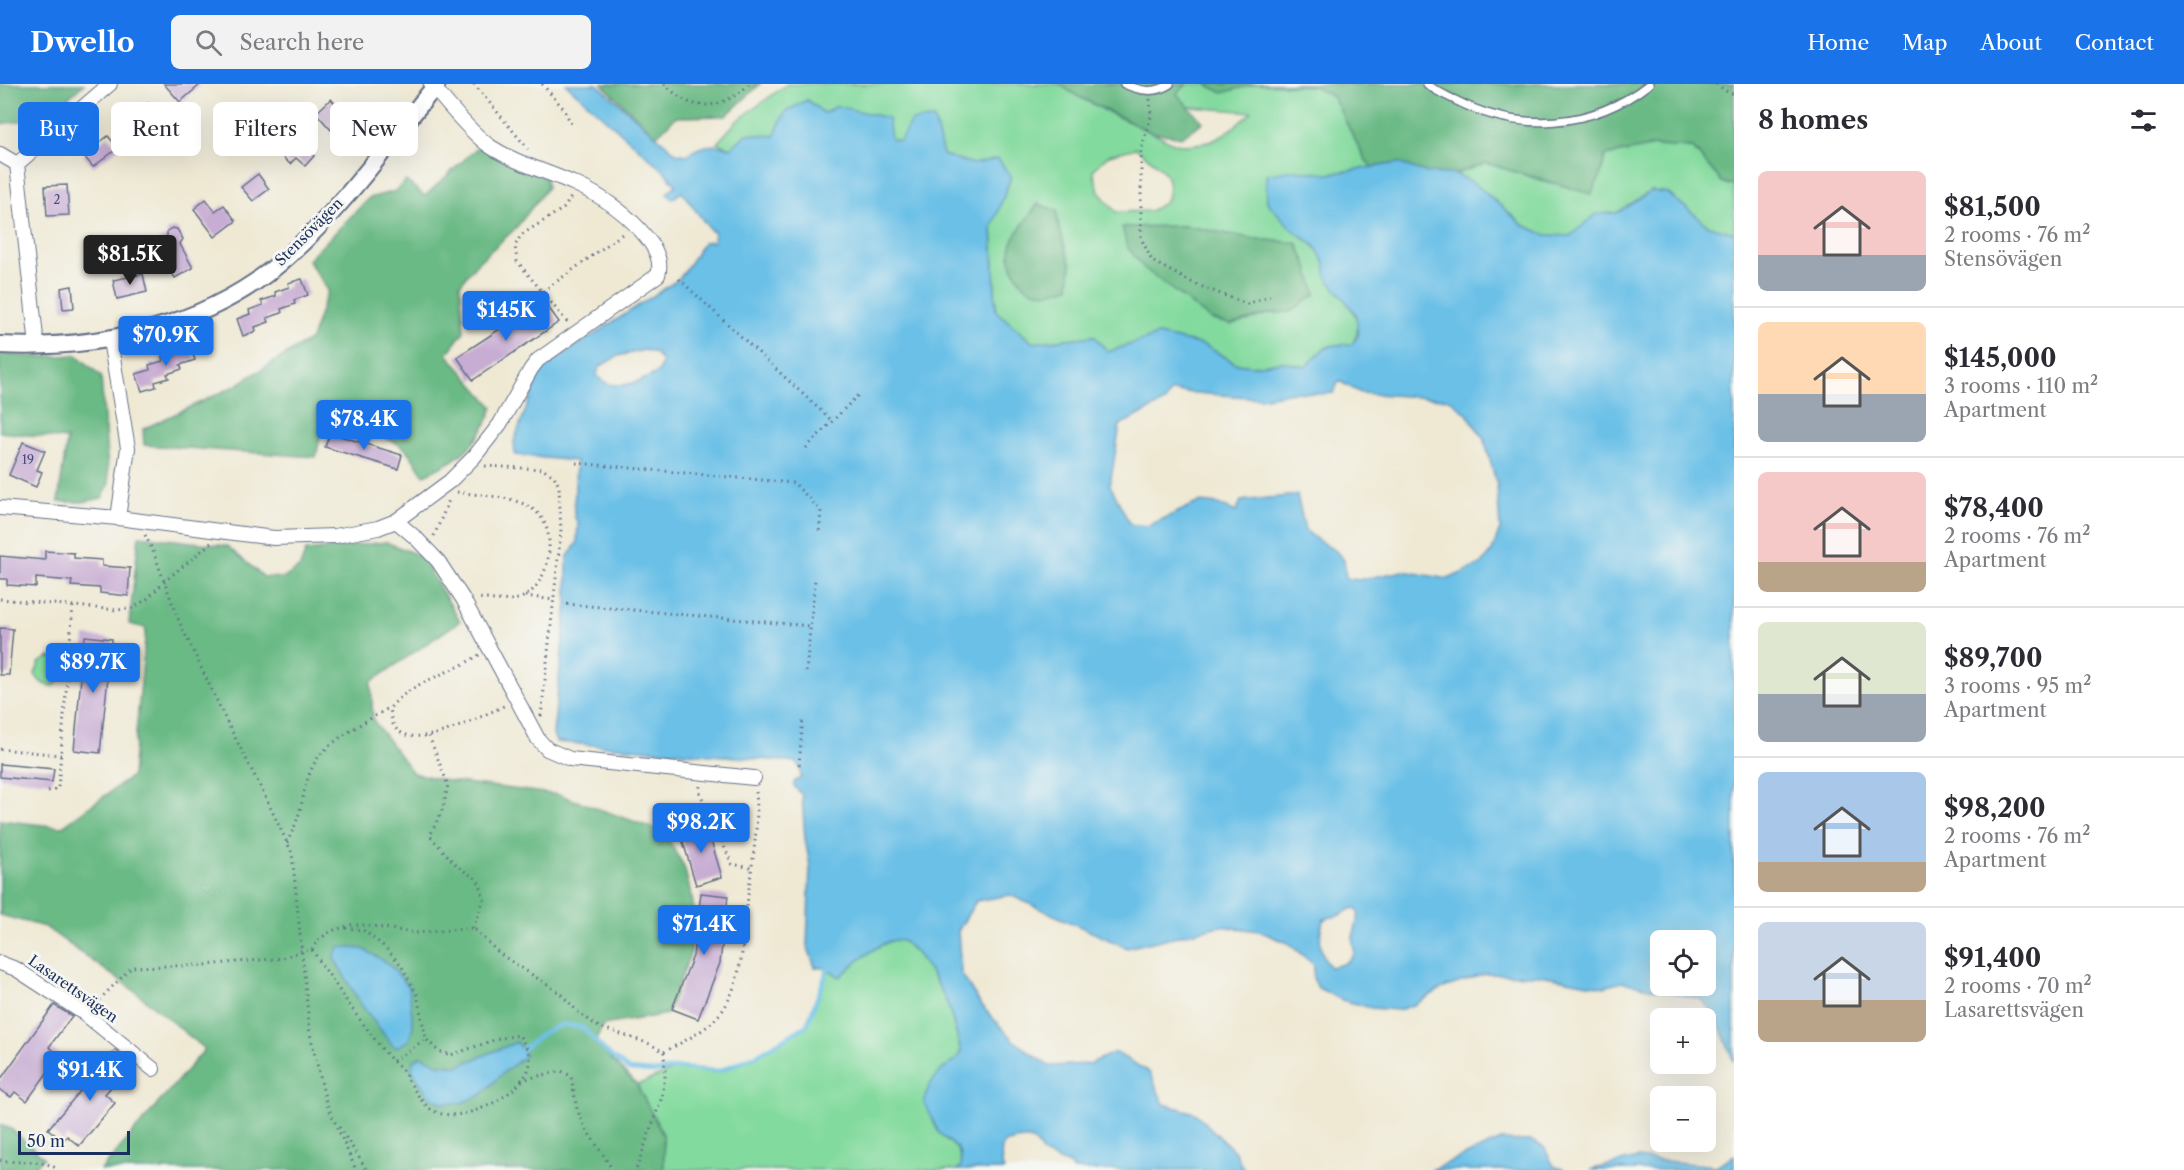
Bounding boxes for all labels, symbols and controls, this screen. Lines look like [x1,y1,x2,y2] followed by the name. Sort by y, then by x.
[171,15,591,69] search box
[30,25,135,59] text: Dwello
[192,26,225,59] icon: search
[240,29,364,56] text: Search here
[1808,30,1869,55] text: Home
[1902,30,1947,55] text: Map
[1980,30,2042,55] text: About
[2075,30,2154,55] text: Contact
[18,102,99,156] chip: Buy
[111,102,201,156] chip: Rent
[213,102,318,156] chip: Filters
[330,102,418,156] chip: New
[1758,104,1868,136] text: 8 homes
[2127,104,2160,137] icon: filters
[1944,191,2041,223] text: $81,500
[54,192,61,207] house number: 2
[271,193,347,270] street label: Stensövägen
[1806,195,1878,267] icon: home
[1944,223,2090,247] text: 2 rooms · 76 m²
[81,235,179,286] pin: $81.5K
[97,242,163,266] text: $81.5K
[1944,247,2062,271] text: Stensövägen
[464,291,548,342] pin: $145K
[476,298,536,322] text: $145K
[117,316,215,367] pin: $70.9K
[132,323,200,347] text: $70.9K
[1944,342,2057,374] text: $145,000
[1806,346,1878,418] icon: home
[1944,374,2098,398] text: 3 rooms · 110 m²
[1944,398,2047,422] text: Apartment
[315,400,413,451] pin: $78.4K
[330,407,398,431] text: $78.4K
[22,452,34,467] house number: 19
[1944,492,2044,524] text: $78,400
[1806,496,1878,568] icon: home
[1944,524,2090,548] text: 2 rooms · 76 m²
[1944,548,2047,572] text: Apartment
[1944,642,2043,674] text: $89,700
[44,643,142,694] pin: $89.7K
[1806,646,1878,718] icon: home
[60,650,126,674] text: $89.7K
[1944,674,2091,698] text: 3 rooms · 95 m²
[1944,698,2047,722] text: Apartment
[1944,792,2046,824] text: $98,200
[1806,796,1878,868] icon: home
[652,803,750,854] pin: $98.2K
[667,810,735,834] text: $98.2K
[1944,824,2090,848] text: 2 rooms · 76 m²
[1944,848,2047,872] text: Apartment
[655,905,753,956] pin: $71.4K
[672,912,736,936] text: $71.4K
[1650,930,1716,1152] map controls
[1650,930,1716,996] button: locate
[1944,942,2041,974] text: $91,400
[1806,946,1878,1018] icon: home
[25,951,122,1027] street label: Lasarettsvägen
[1944,974,2092,998] text: 2 rooms · 70 m²
[1944,998,2084,1022] text: Lasarettsvägen
[1650,1008,1716,1074] button: +
[41,1051,139,1102] pin: $91.4K
[57,1058,123,1082] text: $91.4K
[1650,1086,1716,1152] button: −
[18,1128,130,1156] scale bar
[27,1131,65,1151] text: 50 m

